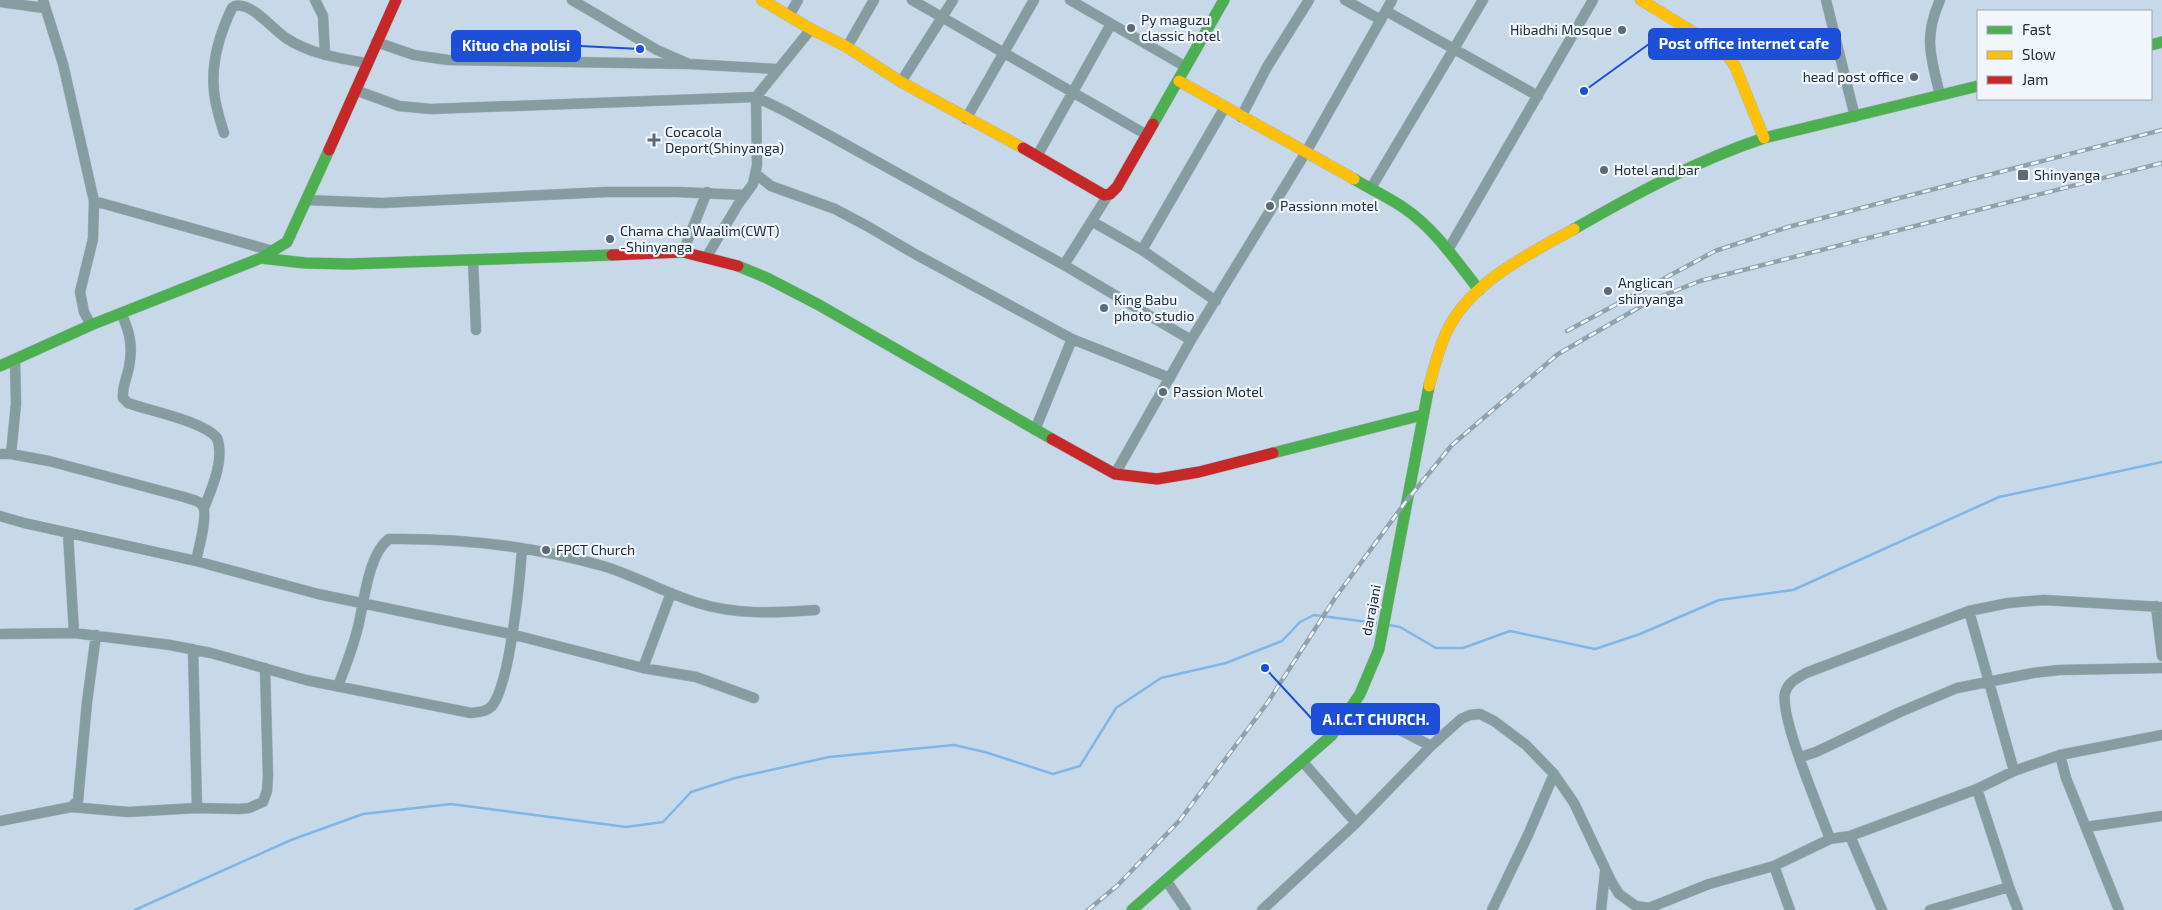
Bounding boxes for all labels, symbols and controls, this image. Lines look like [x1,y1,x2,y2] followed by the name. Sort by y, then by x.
[1977,10,2152,100] legend
[1141,11,1221,44] place label: Py maguzu classic hotel
[2022,20,2052,38] text: Fast
[1510,21,1612,38] place label: Hibadhi Mosque
[1125,22,1137,34] marker: Py maguzu classic hotel
[1616,24,1628,36] marker: Hibadhi Mosque
[1649,29,1840,59] callout: Post office internet cafe
[452,31,580,61] callout: Kituo cha polisi
[1659,34,1829,52] text: Post office internet cafe
[462,36,570,54] text: Kituo cha polisi
[2022,45,2056,63] text: Slow
[1803,68,1904,85] place label: head post office
[2022,70,2048,88] text: Jam
[1908,71,1920,83] marker: head post office
[665,123,784,156] place label: Cocacola Deport(Shinyanga)
[647,133,661,147] marker: Cocacola Deport(Shinyanga)
[1614,161,1700,178] place label: Hotel and bar
[1598,164,1610,176] marker: Hotel and bar
[2034,166,2100,183] place label: Shinyanga
[2016,168,2030,182] marker: Shinyanga
[1280,197,1379,214] place label: Passionn motel
[1264,200,1276,212] marker: Passionn motel
[620,222,780,255] place label: Chama cha Waalim(CWT) -Shinyanga
[604,233,616,245] marker: Chama cha Waalim(CWT) -Shinyanga
[1618,274,1683,307] place label: Anglican shinyanga
[1602,285,1614,297] marker: Anglican shinyanga
[1114,291,1195,324] place label: King Babu photo studio
[1098,302,1110,314] marker: King Babu photo studio
[1173,383,1264,400] place label: Passion Motel
[1157,386,1169,398] marker: Passion Motel
[556,541,635,558] place label: FPCT Church
[540,544,552,556] marker: FPCT Church
[1357,583,1384,637] street label: darajani
[1312,704,1439,734] callout: A.I.C.T CHURCH.
[1322,710,1430,728] text: A.I.C.T CHURCH.

